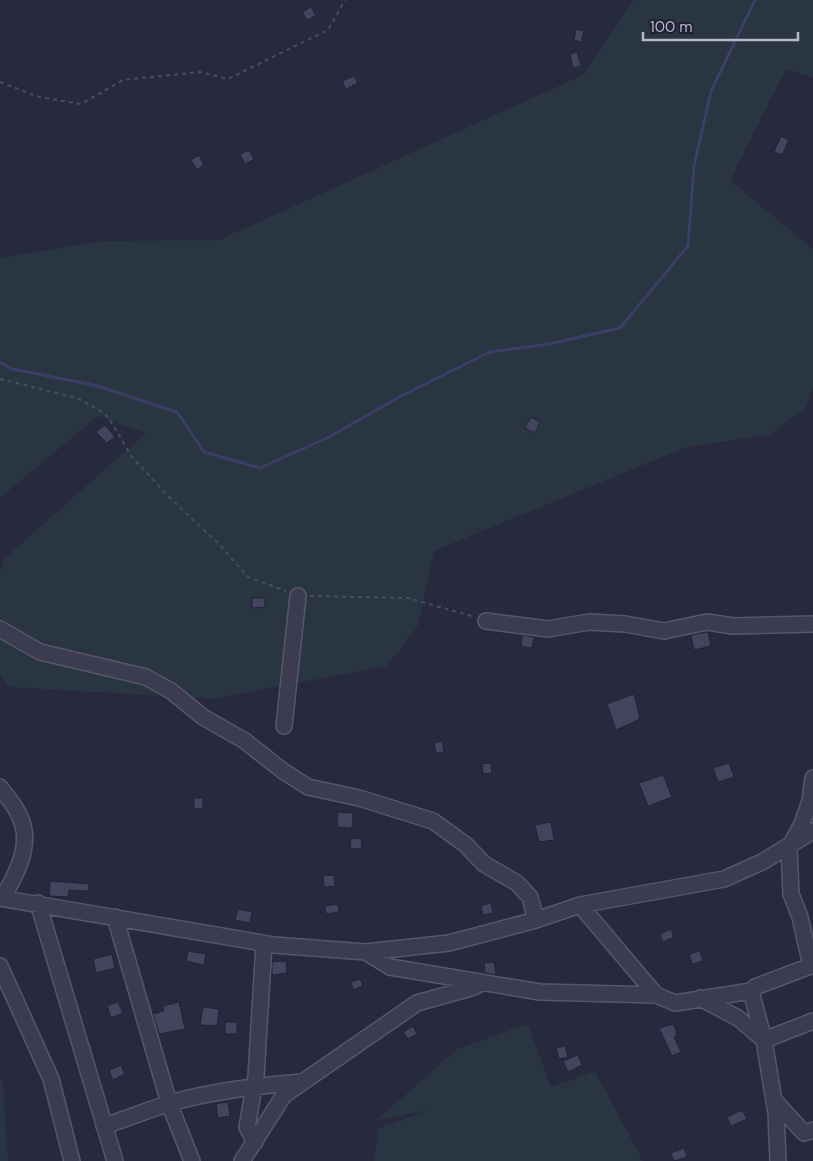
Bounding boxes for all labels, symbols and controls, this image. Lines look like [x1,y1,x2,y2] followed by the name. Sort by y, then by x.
[643,10,798,42] scale bar
[650,17,693,37] text: 100 m

